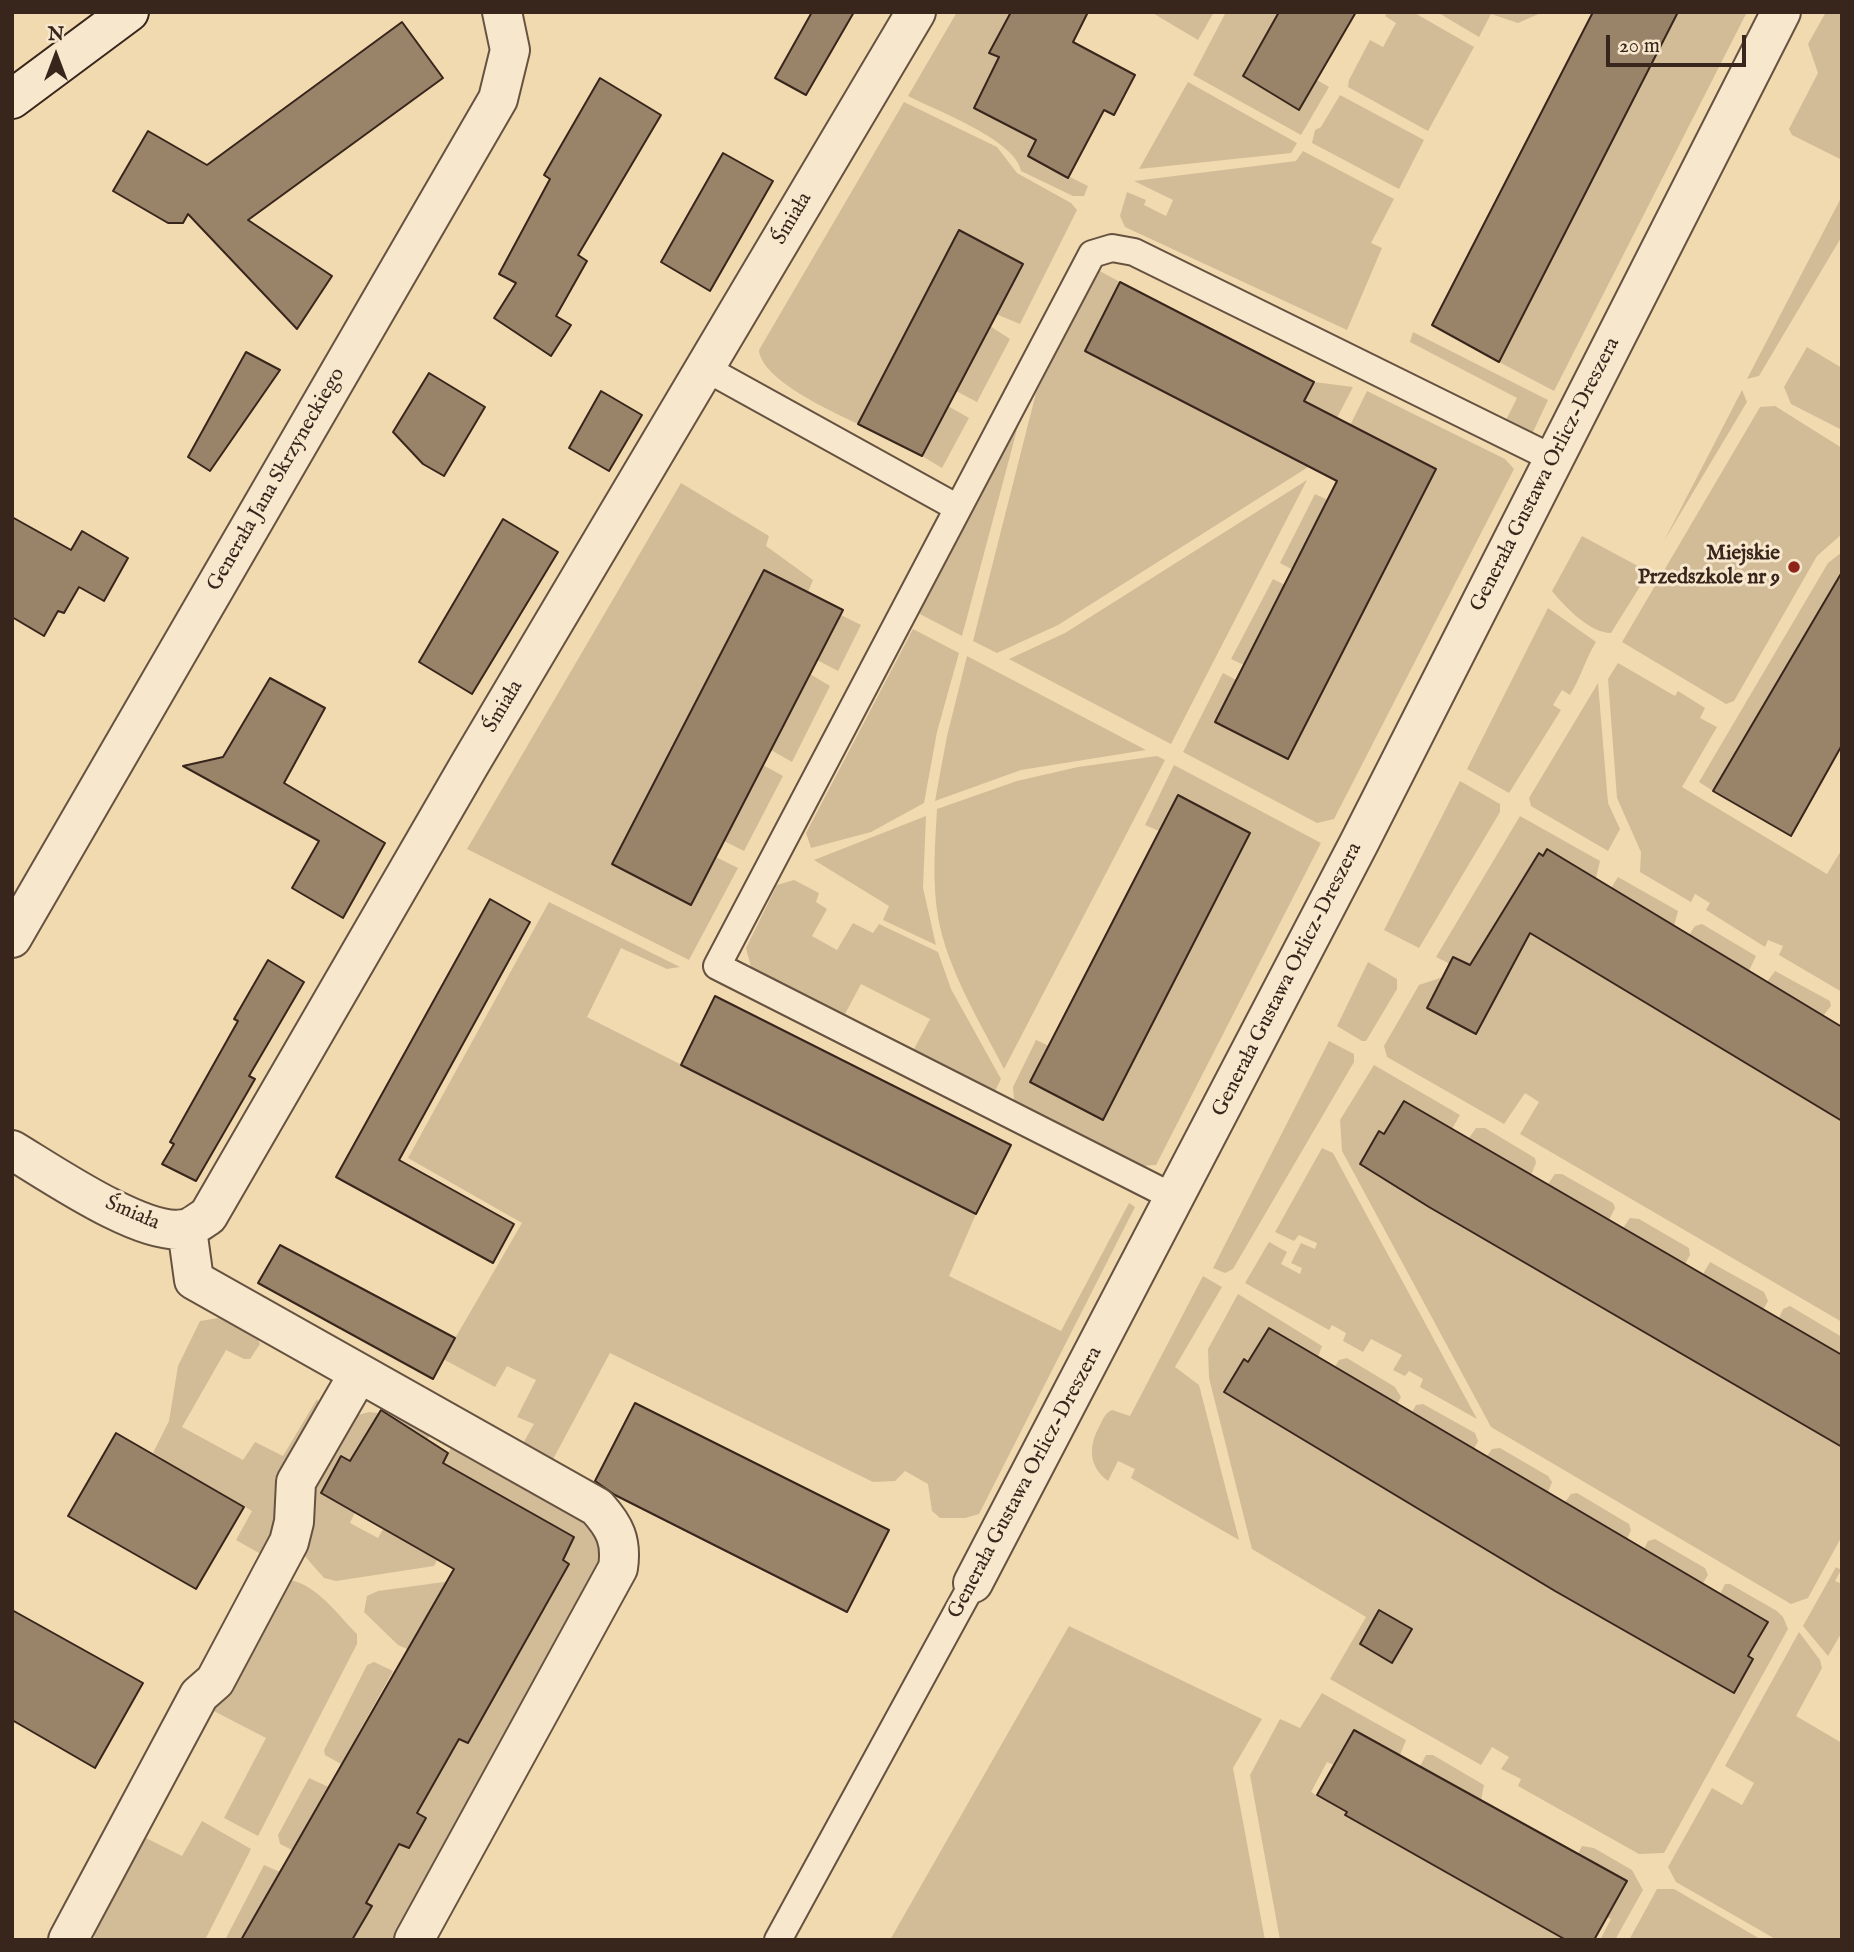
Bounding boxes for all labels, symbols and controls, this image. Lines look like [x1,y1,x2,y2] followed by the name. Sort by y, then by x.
[21,21,91,91] north arrow
[1609,21,1749,65] scale bar
[48,23,64,47] text: N
[1619,33,1660,60] text: 20 m
[768,188,818,250] street label: Śmiała
[1466,334,1626,616] street label: Generała Gustawa Orlicz-Dreszera
[203,364,351,596] street label: Generała Jana Skrzyneckiego
[1638,542,1780,592] place label: Miejskie Przedszkole nr 9
[1786,559,1802,575] marker: Miejskie Przedszkole nr 9
[479,676,529,738] street label: Śmiała
[1208,839,1368,1121] street label: Generała Gustawa Orlicz-Dreszera
[101,1191,163,1237] street label: Śmiała
[943,1343,1109,1623] street label: Generała Gustawa Orlicz-Dreszera

